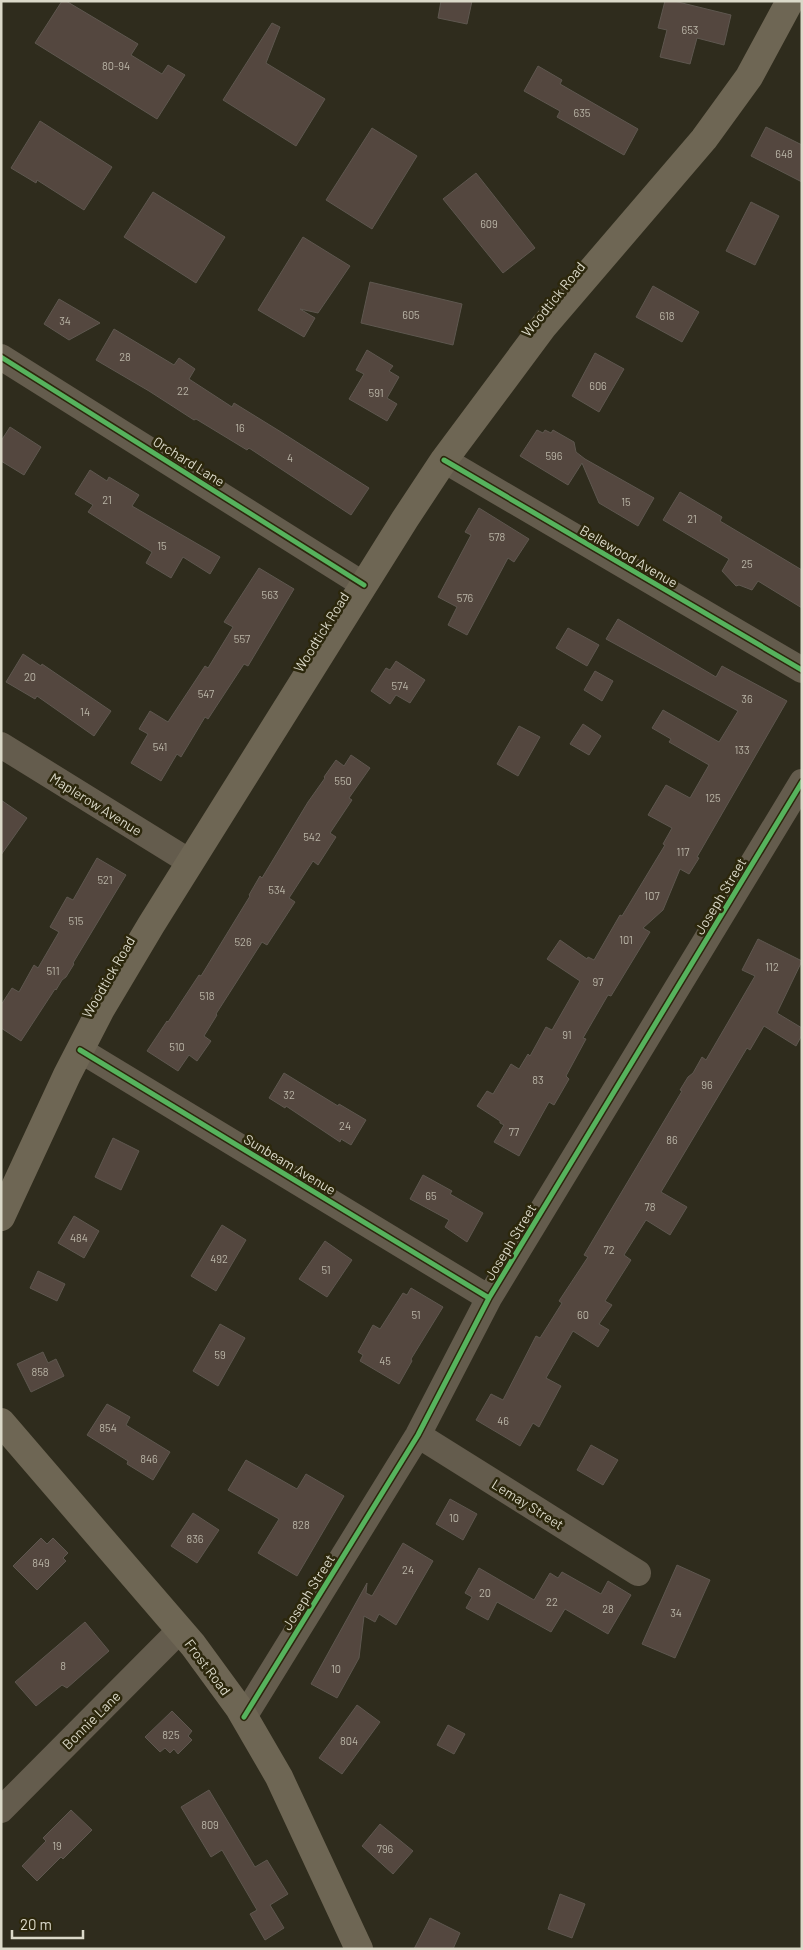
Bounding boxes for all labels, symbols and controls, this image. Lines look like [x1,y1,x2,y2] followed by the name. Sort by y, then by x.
[682,23,698,36] house number: 653
[102,59,130,72] house number: 80-94
[574,106,591,119] house number: 635
[775,147,793,160] house number: 648
[480,217,498,230] house number: 609
[518,258,588,340] street label: Woodtick Road
[402,308,420,321] house number: 605
[659,309,675,322] house number: 618
[59,314,71,327] house number: 34
[119,350,131,363] house number: 28
[589,379,607,392] house number: 606
[177,384,189,397] house number: 22
[368,386,384,399] house number: 591
[235,421,245,434] house number: 16
[150,432,228,490] street label: Orchard Lane
[545,449,563,462] house number: 596
[287,451,293,464] house number: 4
[102,493,112,506] house number: 21
[621,495,631,508] house number: 15
[687,512,697,525] house number: 21
[577,521,681,591] street label: Bellewood Avenue
[489,530,506,543] house number: 578
[157,539,167,552] house number: 15
[741,557,753,570] house number: 25
[262,588,278,601] house number: 563
[290,589,352,675] street label: Woodtick Road
[457,591,474,604] house number: 576
[234,632,250,645] house number: 557
[24,670,36,683] house number: 20
[392,679,408,692] house number: 574
[198,687,214,700] house number: 547
[741,692,753,705] house number: 36
[80,705,90,718] house number: 14
[153,740,167,753] house number: 541
[734,743,750,756] house number: 133
[47,769,145,839] street label: Maplerow Avenue
[334,774,352,787] house number: 550
[705,791,721,804] house number: 125
[303,830,321,843] house number: 542
[677,845,689,858] house number: 117
[691,855,749,937] street label: Joseph Street
[97,873,113,886] house number: 521
[268,883,286,896] house number: 534
[644,889,660,902] house number: 107
[69,914,84,927] house number: 515
[78,933,138,1021] street label: Woodtick Road
[619,933,633,946] house number: 101
[234,935,252,948] house number: 526
[765,960,779,973] house number: 112
[46,964,60,977] house number: 511
[593,975,603,988] house number: 97
[200,989,215,1002] house number: 518
[562,1028,572,1041] house number: 91
[169,1040,185,1053] house number: 510
[532,1073,544,1086] house number: 83
[701,1078,713,1091] house number: 96
[283,1088,295,1101] house number: 32
[339,1119,351,1132] house number: 24
[509,1125,519,1138] house number: 77
[241,1130,339,1198] street label: Sunbeam Avenue
[666,1133,678,1146] house number: 86
[425,1189,437,1202] house number: 65
[645,1200,656,1213] house number: 78
[481,1201,539,1283] street label: Joseph Street
[70,1231,88,1244] house number: 484
[603,1243,615,1256] house number: 72
[210,1252,228,1265] house number: 492
[321,1263,331,1276] house number: 51
[411,1308,421,1321] house number: 51
[577,1308,589,1321] house number: 60
[214,1348,226,1361] house number: 59
[379,1354,391,1367] house number: 45
[31,1365,49,1378] house number: 858
[497,1414,509,1427] house number: 46
[99,1421,117,1434] house number: 854
[140,1452,158,1465] house number: 846
[489,1475,567,1533] street label: Lemay Street
[449,1511,459,1524] house number: 10
[292,1518,310,1531] house number: 828
[186,1532,204,1545] house number: 836
[278,1551,338,1633] street label: Joseph Street
[32,1556,50,1569] house number: 849
[402,1563,414,1576] house number: 24
[479,1586,491,1599] house number: 20
[546,1595,558,1608] house number: 22
[602,1602,614,1615] house number: 28
[670,1606,682,1619] house number: 34
[181,1636,235,1698] street label: Frost Road
[60,1659,66,1672] house number: 8
[331,1662,341,1675] house number: 10
[58,1687,124,1753] street label: Bonnie Lane
[162,1728,180,1741] house number: 825
[340,1734,358,1747] house number: 804
[201,1818,219,1831] house number: 809
[52,1839,62,1852] house number: 19
[377,1842,394,1855] house number: 796
[12,1908,84,1940] scale bar
[20,1915,52,1933] text: 20 m

